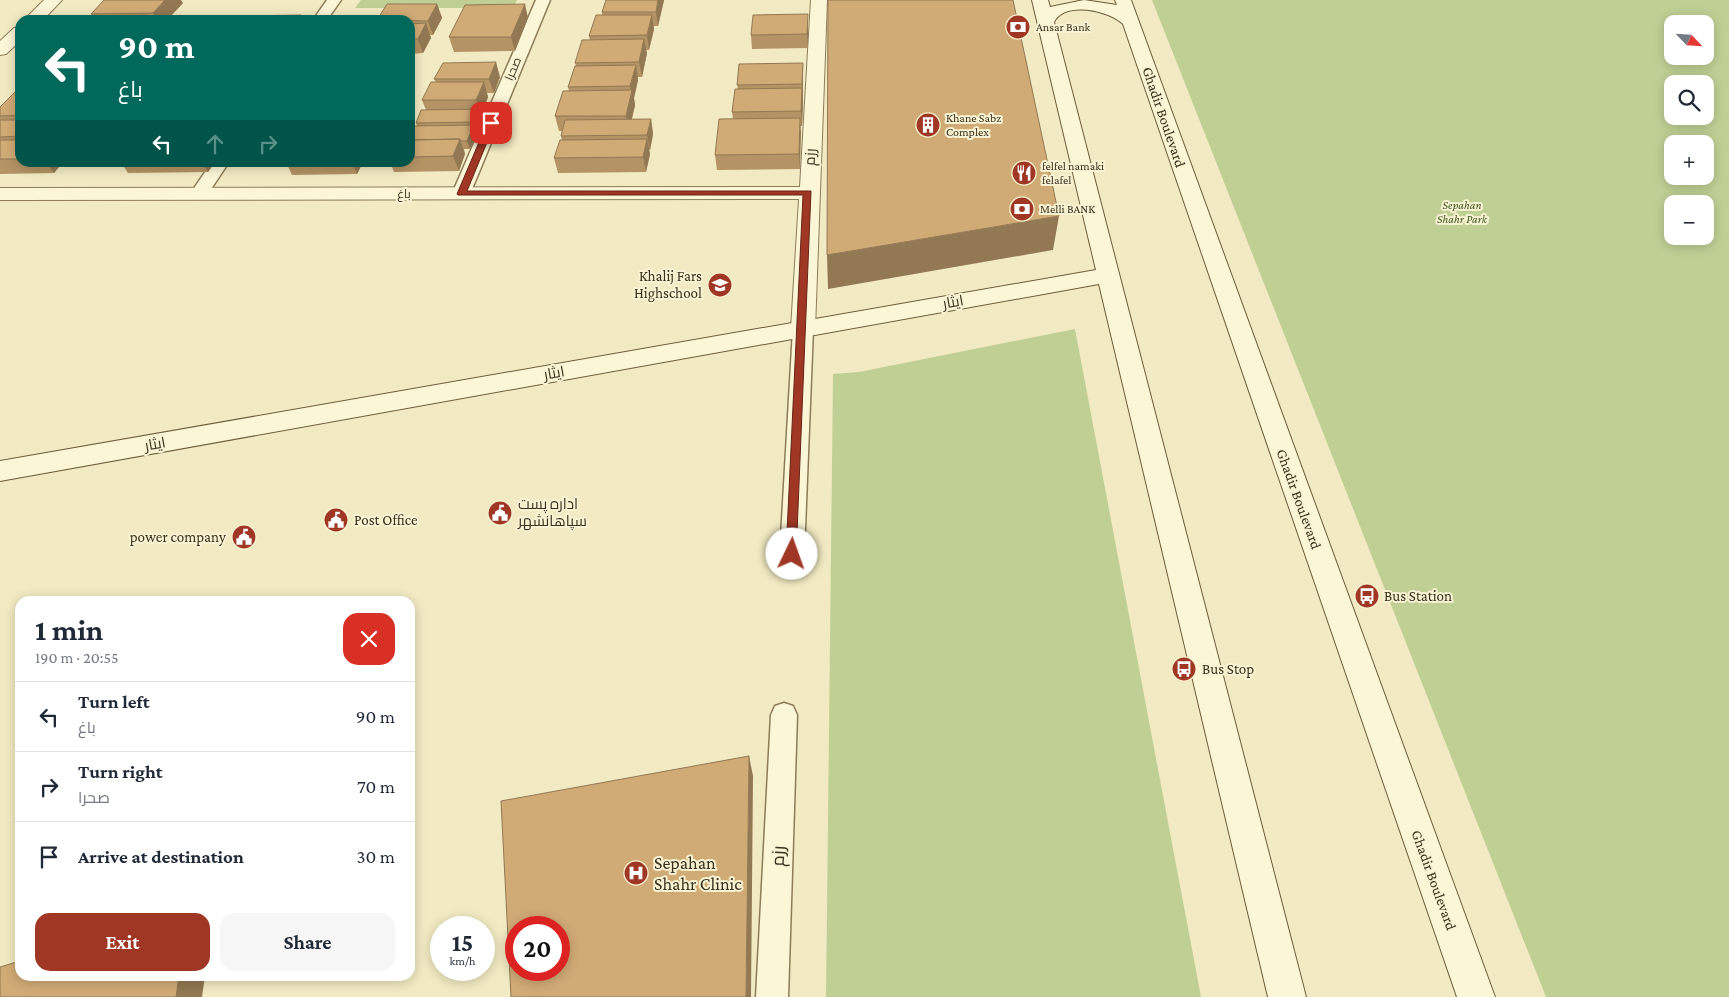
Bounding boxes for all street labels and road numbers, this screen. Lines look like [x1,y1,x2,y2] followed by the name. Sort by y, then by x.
[502,55,524,83] street label: صحرا
[1139,65,1189,169] street label: Ghadir Boulevard
[802,148,820,166] street label: رزم
[397,187,411,202] street label: باغ
[940,292,965,313] street label: ایثار
[541,363,566,384] street label: ایثار
[142,434,167,455] street label: ایثار
[1273,447,1325,551] street label: Ghadir Boulevard
[1408,828,1460,932] street label: Ghadir Boulevard
[767,845,791,867] street label: رزم

